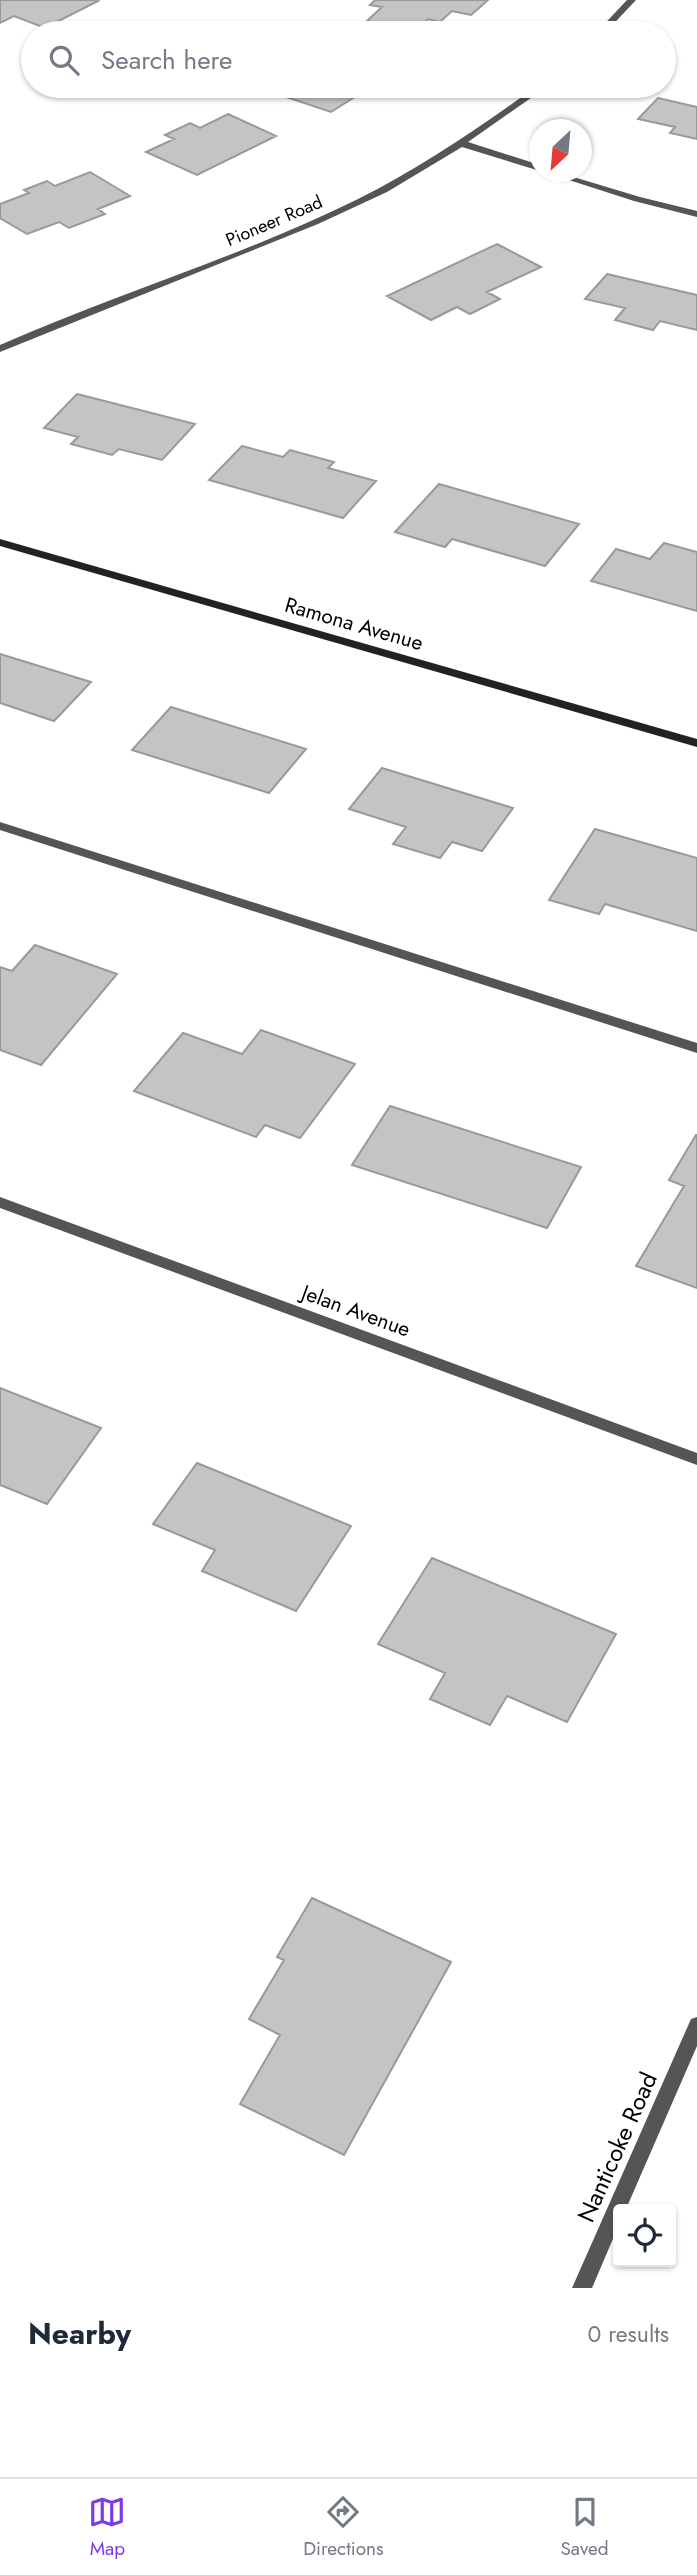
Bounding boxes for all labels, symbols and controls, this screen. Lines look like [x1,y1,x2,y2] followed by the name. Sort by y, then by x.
[21,21,676,98] search box
[45,41,83,79] icon: search
[101,41,233,79] text: Search here
[529,119,592,182] north arrow
[222,189,326,253] street label: Pioneer Road
[281,590,427,658] street label: Ramona Avenue
[295,1276,415,1345] street label: Jelan Avenue
[568,2066,666,2228] street label: Nanticoke Road
[613,2204,676,2267] map controls
[613,2204,676,2267] button: locate
[28,2312,131,2355] text: Nearby
[587,2317,669,2351] text: 0 results
[88,2493,126,2562] tab: Map
[303,2493,384,2562] tab: Directions
[560,2493,609,2562] tab: Saved

